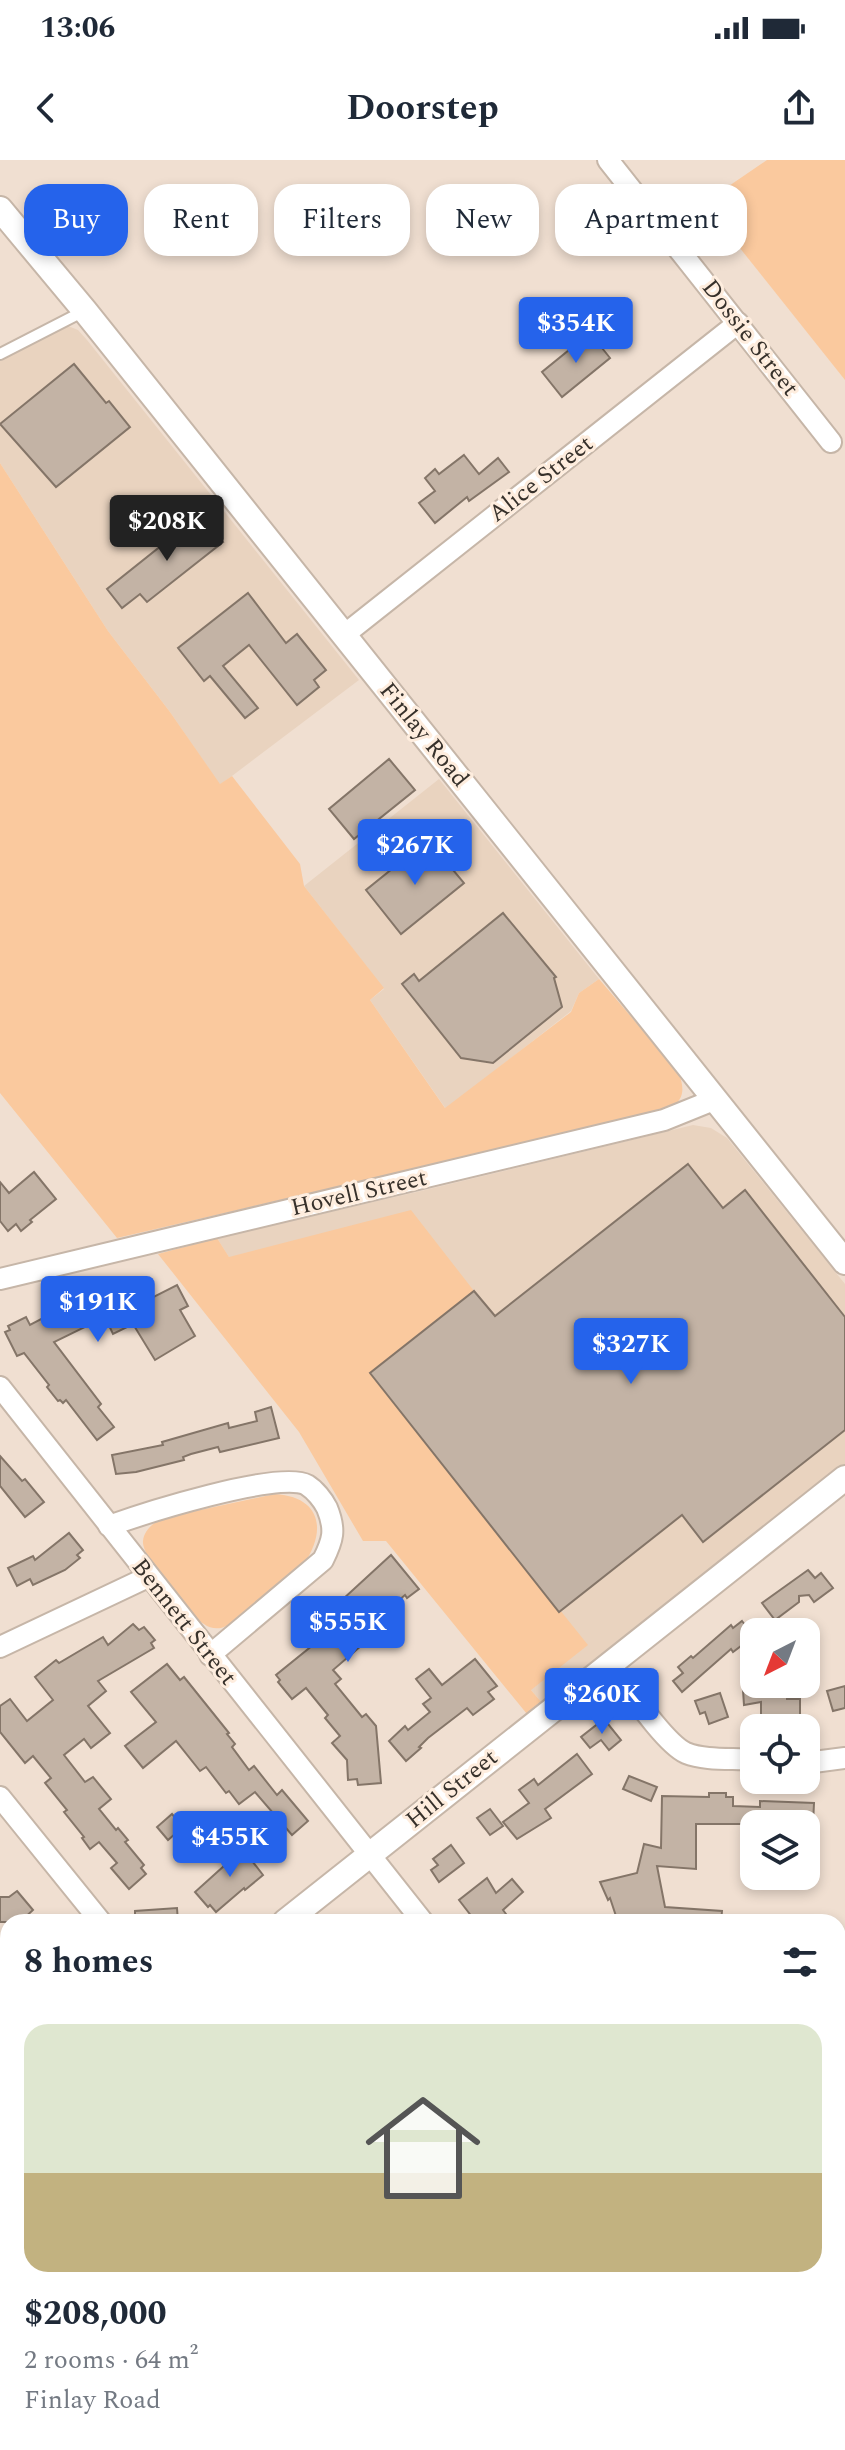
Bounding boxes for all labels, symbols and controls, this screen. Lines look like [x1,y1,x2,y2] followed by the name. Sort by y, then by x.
[40,5,115,51] text: 13:06
[346,81,499,136] text: Doorstep
[24,86,68,130] icon: back
[777,86,821,130] icon: share
[24,184,128,256] chip: Buy
[144,184,258,256] chip: Rent
[274,184,410,256] chip: Filters
[426,184,539,256] chip: New
[555,184,747,256] chip: Apartment
[693,272,807,404] street label: Dossie Street
[520,297,632,365] pin: $354K
[537,303,615,343] text: $354K
[481,427,601,531] street label: Alice Street
[111,495,223,563] pin: $208K
[128,501,206,541] text: $208K
[370,675,478,795] street label: Finlay Road
[359,819,471,887] pin: $267K
[376,825,454,865] text: $267K
[287,1160,431,1226] street label: Hovell Street
[42,1276,154,1344] pin: $191K
[59,1282,137,1322] text: $191K
[575,1318,687,1386] pin: $327K
[592,1324,670,1364] text: $327K
[123,1551,245,1693] street label: Bennett Street
[292,1596,404,1664] pin: $555K
[309,1602,387,1642] text: $555K
[740,1618,820,1698] north arrow
[740,1618,820,1890] map controls
[546,1668,658,1736] pin: $260K
[563,1674,641,1714] text: $260K
[740,1714,820,1794] button: locate
[398,1740,506,1838] street label: Hill Street
[740,1810,820,1890] button: layers
[174,1811,286,1879] pin: $455K
[191,1817,269,1857] text: $455K
[24,1936,154,1988] text: 8 homes
[778,1940,822,1984] icon: filters
[351,2076,495,2220] icon: home
[24,2288,167,2340] text: $208,000
[24,2340,198,2380] text: 2 rooms · 64 m²
[24,2380,161,2420] text: Finlay Road

